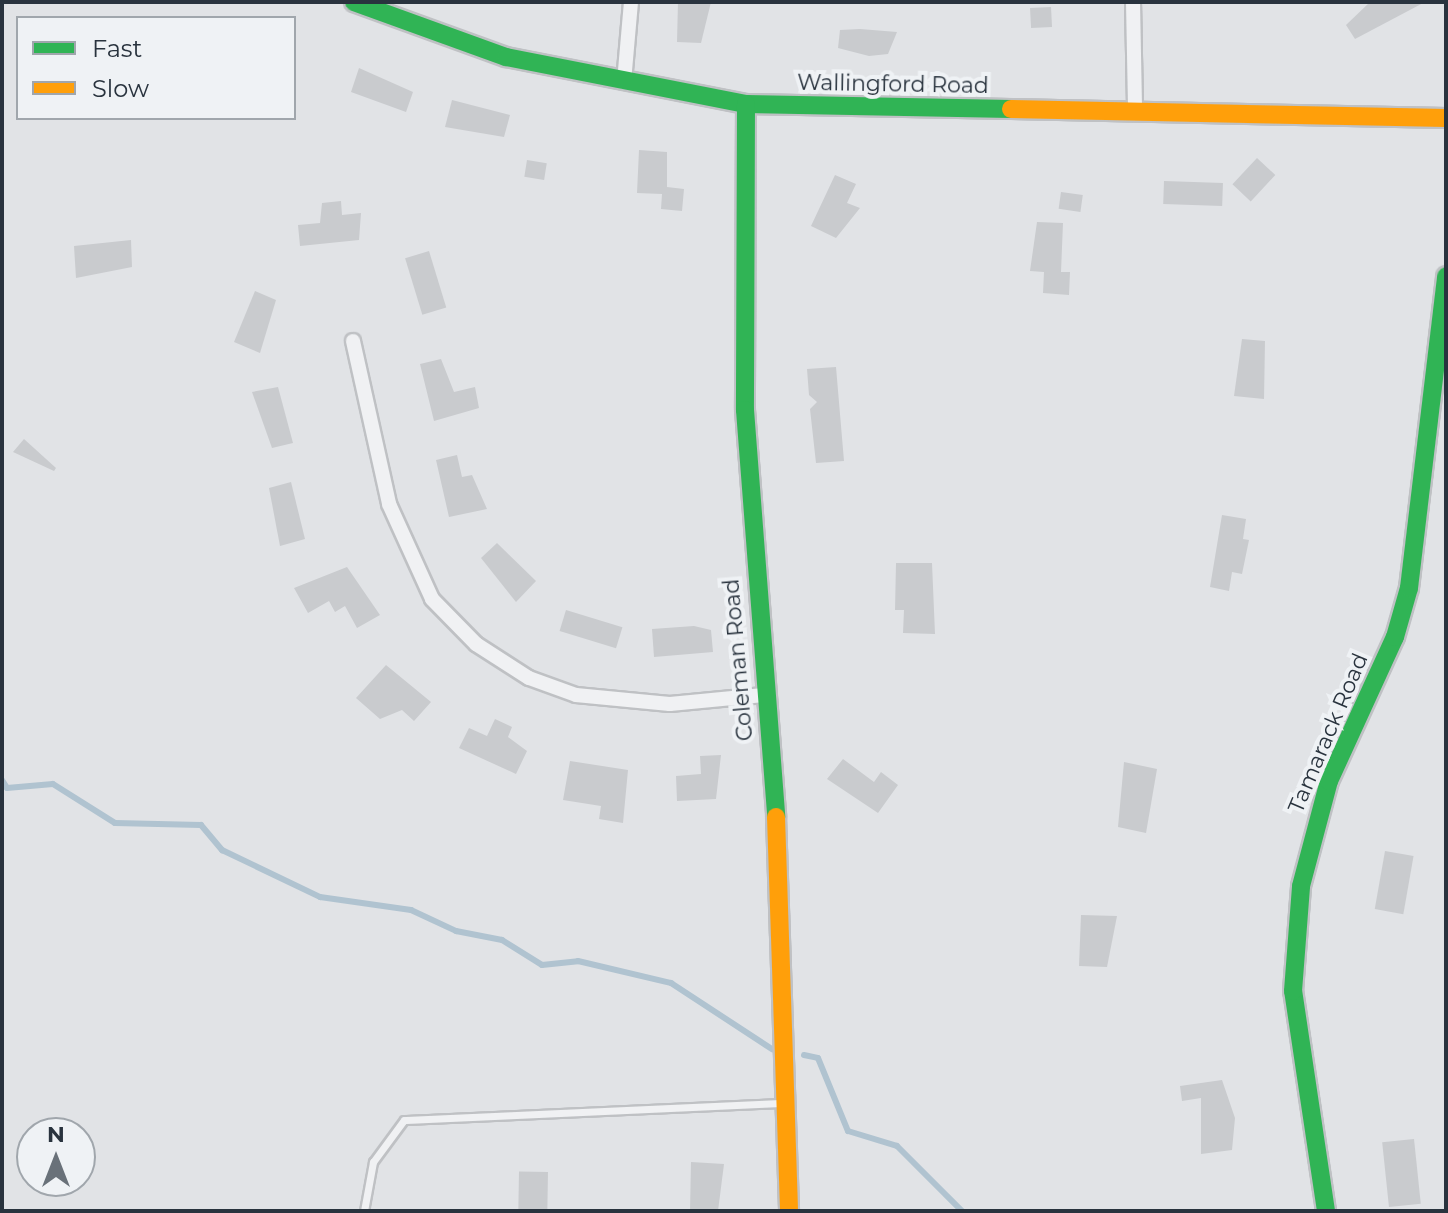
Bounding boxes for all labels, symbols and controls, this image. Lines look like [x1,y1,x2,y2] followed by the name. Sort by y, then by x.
[16,16,296,120] legend
[92,34,142,63] text: Fast
[797,69,989,99] street label: Wallingford Road
[92,74,149,103] text: Slow
[718,578,758,742] street label: Coleman Road
[1282,649,1374,817] street label: Tamarack Road
[16,1117,96,1197] north arrow
[47,1121,65,1148] text: N

